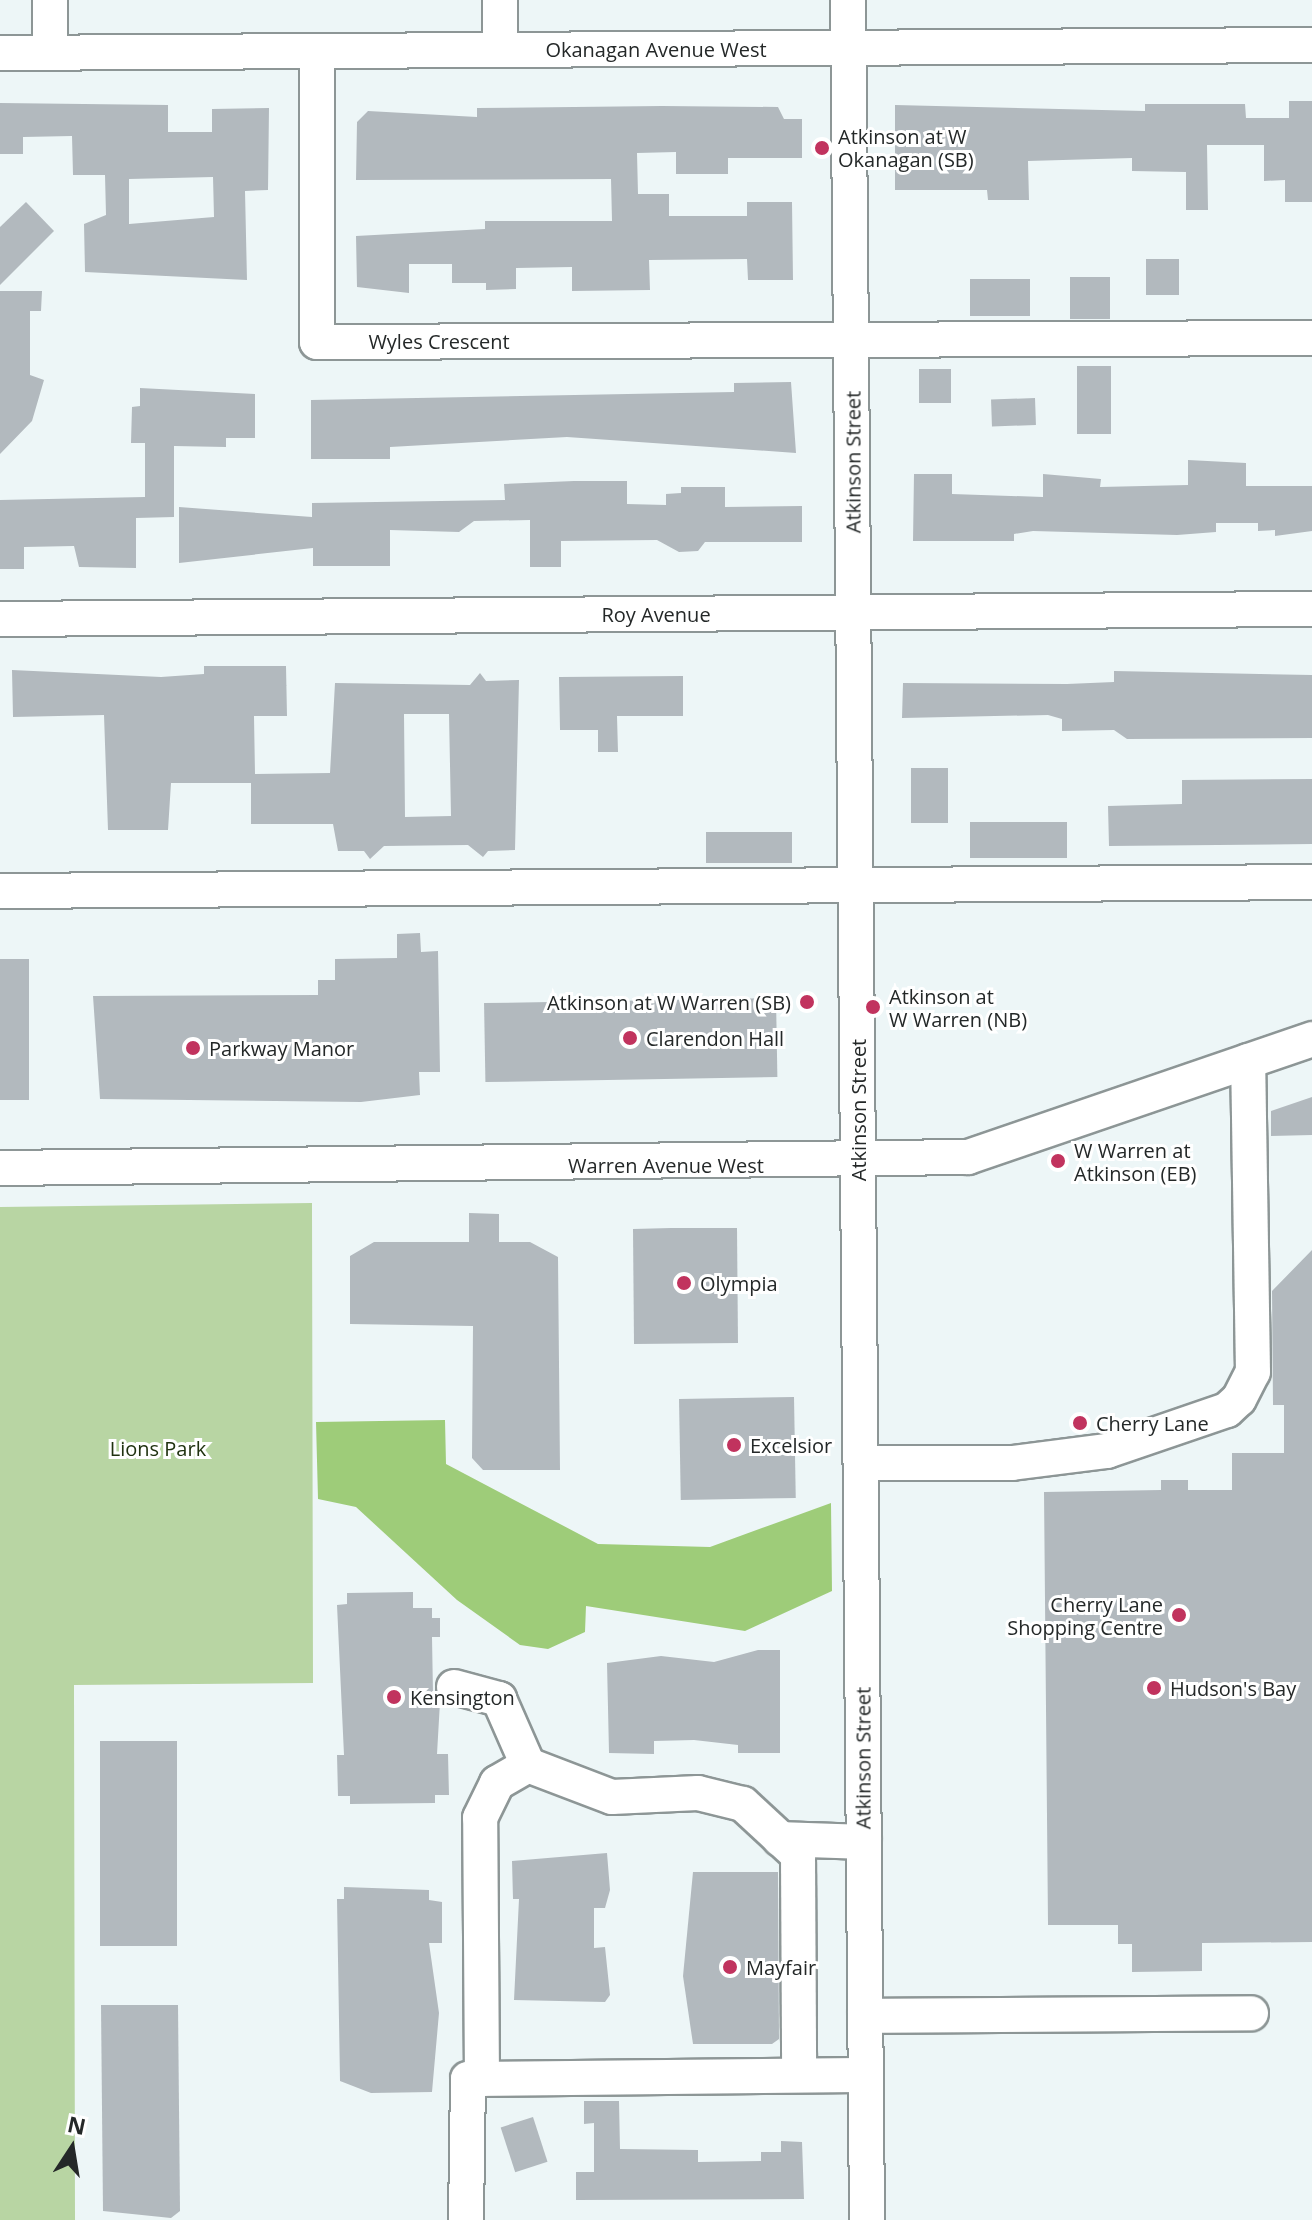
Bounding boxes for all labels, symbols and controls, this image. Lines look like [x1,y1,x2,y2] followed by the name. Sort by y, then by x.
[545,37,767,61] street label: Okanagan Avenue West
[838,124,974,171] place label: Atkinson at W Okanagan (SB)
[813,139,831,157] marker: Atkinson at W Okanagan (SB)
[368,329,510,353] street label: Wyles Crescent
[841,391,865,533] street label: Atkinson Street
[601,602,711,626] street label: Roy Avenue
[889,984,1027,1031] place label: Atkinson at W Warren (NB)
[547,990,791,1014] place label: Atkinson at W Warren (SB)
[798,993,816,1011] marker: Atkinson at W Warren (SB)
[864,998,882,1016] marker: Atkinson at W Warren (NB)
[646,1026,784,1050] place label: Clarendon Hall
[621,1029,639,1047] marker: Clarendon Hall
[209,1036,354,1060] place label: Parkway Manor
[184,1039,202,1057] marker: Parkway Manor
[846,1039,870,1181] street label: Atkinson Street
[1074,1138,1196,1185] place label: W Warren at Atkinson (EB)
[1049,1152,1067,1170] marker: W Warren at Atkinson (EB)
[568,1153,764,1177] street label: Warren Avenue West
[700,1271,778,1295] place label: Olympia
[675,1274,693,1292] marker: Olympia
[1096,1411,1209,1435] place label: Cherry Lane
[1071,1414,1089,1432] marker: Cherry Lane
[750,1433,832,1457] place label: Excelsior
[110,1436,206,1460] park label: Lions Park
[725,1436,743,1454] marker: Excelsior
[1007,1592,1163,1639] place label: Cherry Lane Shopping Centre
[1170,1606,1188,1624] marker: Cherry Lane Shopping Centre
[1170,1676,1296,1700] place label: Hudson's Bay
[1145,1679,1163,1697] marker: Hudson's Bay
[410,1685,515,1709] place label: Kensington
[851,1687,875,1829] street label: Atkinson Street
[385,1688,403,1706] marker: Kensington
[746,1955,816,1979] place label: Mayfair
[721,1958,739,1976] marker: Mayfair
[32,2108,112,2188] north arrow
[65,2108,89,2141] text: N

